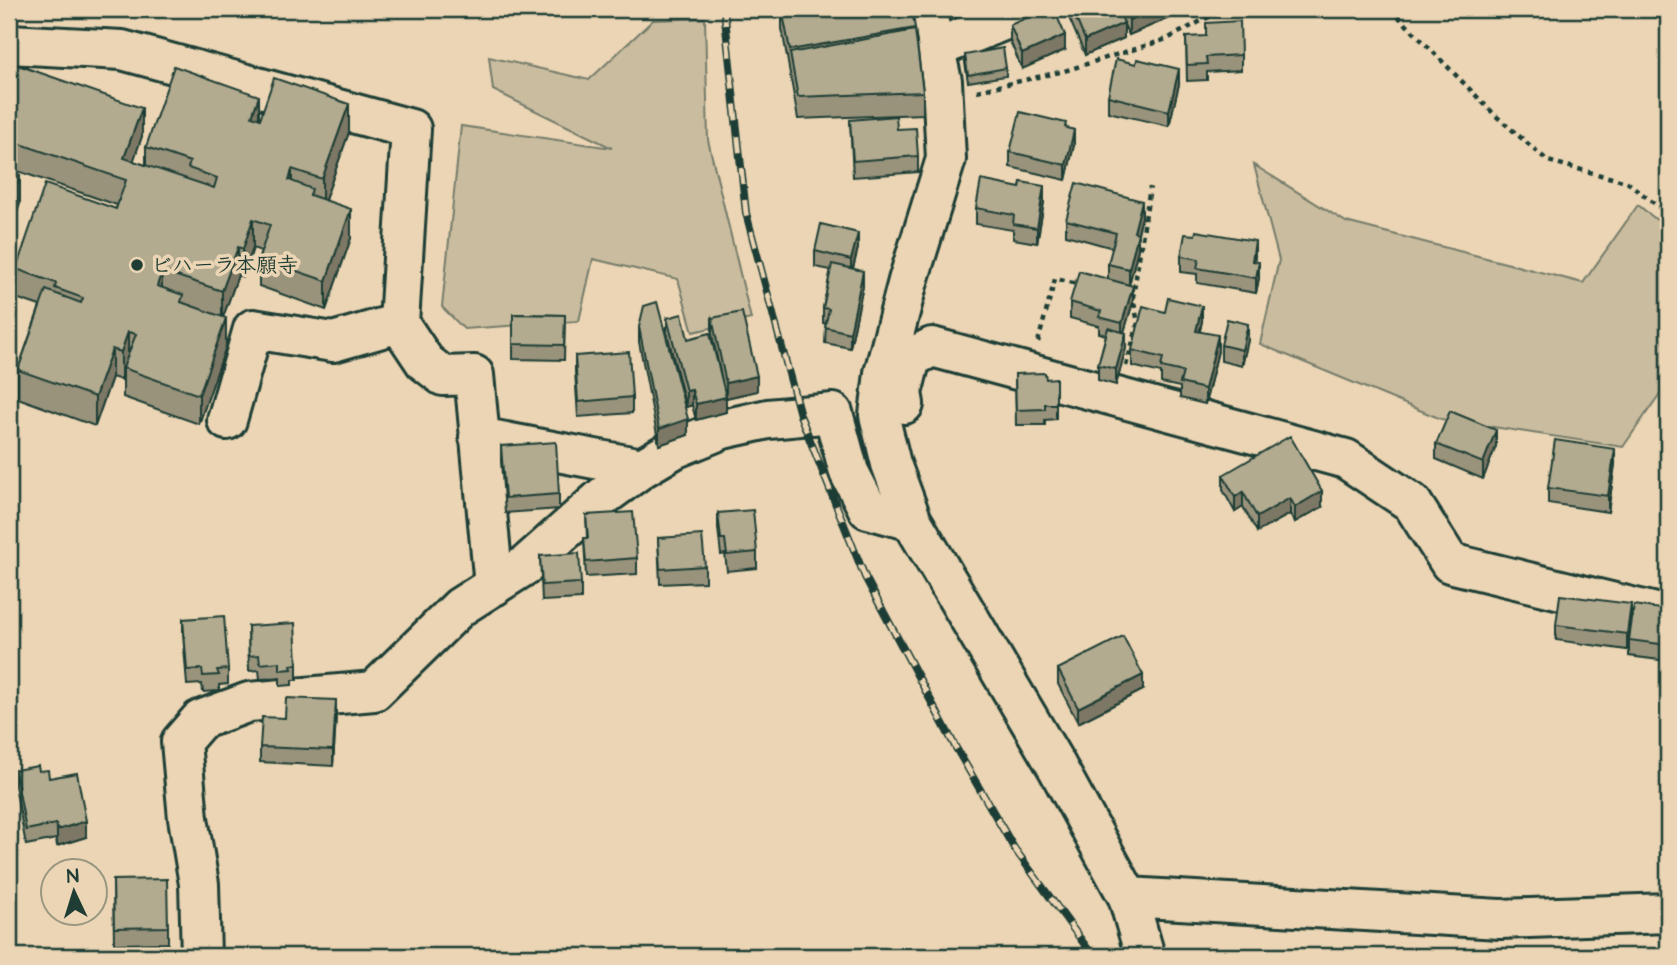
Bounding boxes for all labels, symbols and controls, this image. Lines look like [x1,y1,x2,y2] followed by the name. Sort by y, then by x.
[151,251,298,280] place label: ビハーラ本願寺
[129,257,145,273] marker: ビハーラ本願寺
[38,856,108,926] north arrow
[66,863,80,890] text: N

